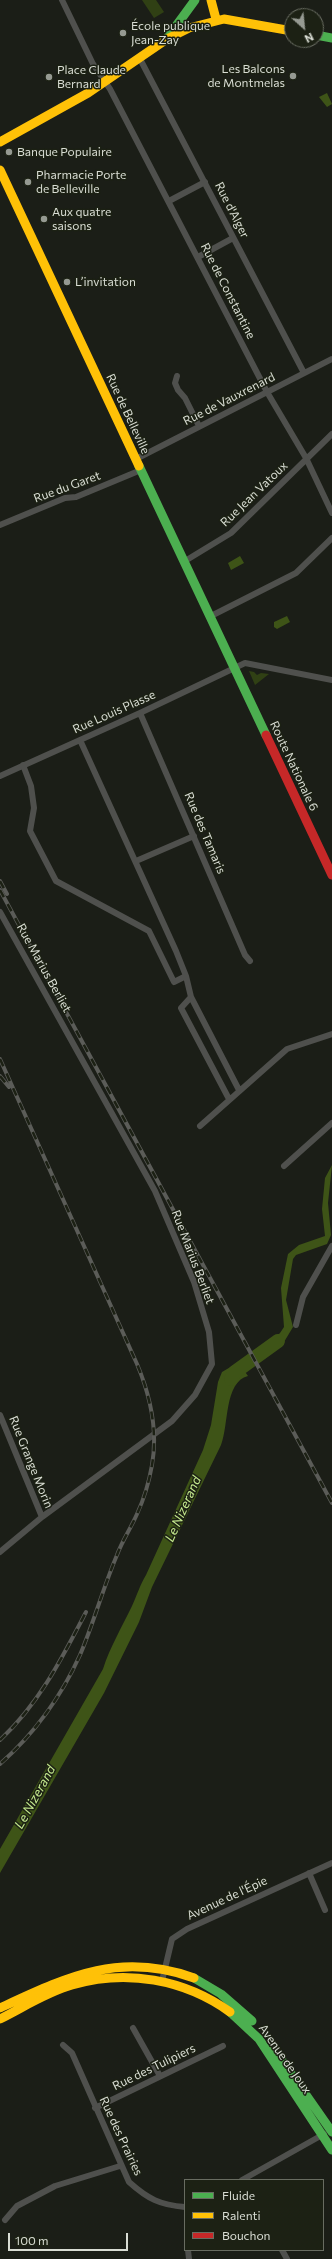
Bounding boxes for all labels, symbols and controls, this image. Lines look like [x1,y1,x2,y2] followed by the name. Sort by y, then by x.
[284,8,324,48] north arrow
[131,19,210,47] place label: École publique Jean-Zay
[118,28,128,38] marker: École publique Jean-Zay
[303,31,316,46] text: N
[207,62,285,90] place label: Les Balcons de Montmelas
[57,63,126,91] place label: Place Claude Bernard
[288,71,298,81] marker: Les Balcons de Montmelas
[44,72,54,82] marker: Place Claude Bernard
[17,145,112,159] place label: Banque Populaire
[4,147,14,157] marker: Banque Populaire
[36,168,126,196] place label: Pharmacie Porte de Belleville
[23,177,33,187] marker: Pharmacie Porte de Belleville
[212,180,252,240] street label: Rue d'Alger
[52,205,111,233] place label: Aux quatre saisons
[39,214,49,224] marker: Aux quatre saisons
[198,241,258,341] street label: Rue de Constantine
[75,275,136,289] place label: L’invitation
[62,277,72,287] marker: L’invitation
[181,370,277,428] street label: Rue de Vauxrenard
[103,372,153,456] street label: Rue de Belleville
[218,458,290,530] street label: Rue Jean Vatoux
[32,468,102,506] street label: Rue du Garet
[70,687,158,737] street label: Rue Louis Plasse
[267,719,321,813] street label: Route Nationale 6
[181,790,229,876] street label: Rue des Tamaris
[14,921,74,1015] street label: Rue Marius Berliet
[168,1208,218,1306] street label: Rue Marius Berliet
[6,1414,56,1510] street label: Rue Grange Morin
[162,1474,204,1544] water label: Le Nizerand
[11,1763,59,1831] water label: Le Nizerand
[185,1873,269,1923] street label: Avenue de l'Épie
[256,2021,314,2097] street label: Avenue de Joux
[110,2041,198,2093] street label: Rue des Tulipiers
[96,2094,146,2178] street label: Rue des Prairies
[184,2179,324,2251] legend
[222,2188,255,2202] text: Fluide
[222,2208,261,2222] text: Ralenti
[10,2225,130,2251] scale bar
[222,2228,270,2242] text: Bouchon
[15,2233,49,2247] text: 100 m

